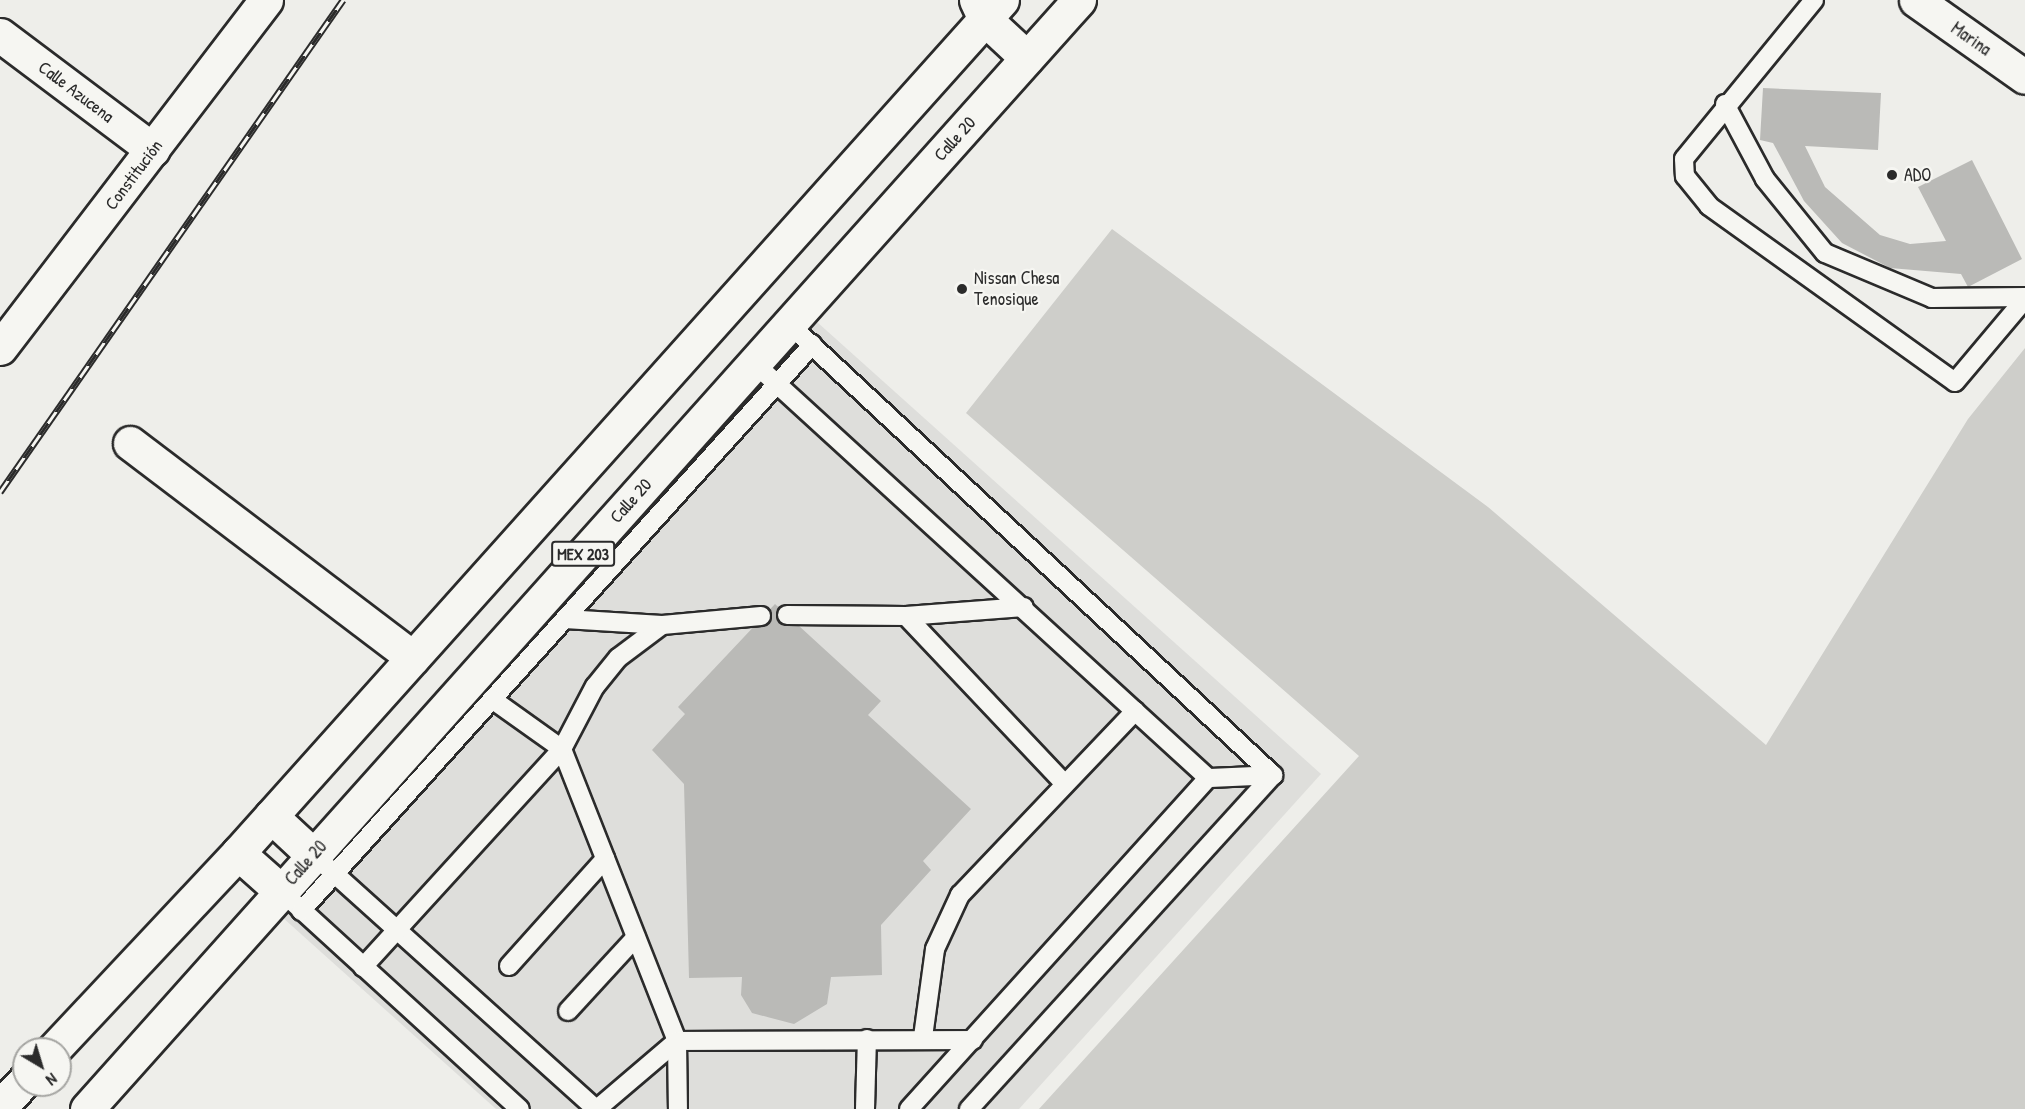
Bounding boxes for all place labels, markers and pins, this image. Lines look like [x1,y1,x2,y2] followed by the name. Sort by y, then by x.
[1904,164,1931,186] place label: ADO
[1885,168,1899,182] marker: ADO
[974,268,1059,310] place label: Nissan Chesa Tenosique
[955,282,969,296] marker: Nissan Chesa Tenosique

